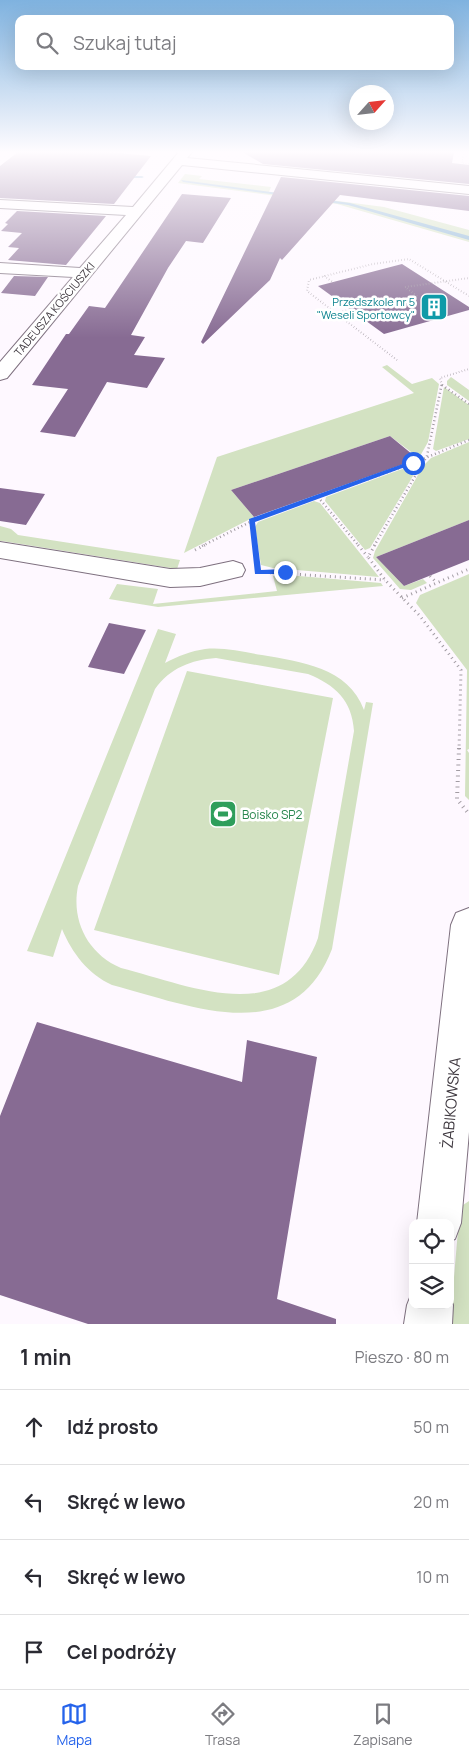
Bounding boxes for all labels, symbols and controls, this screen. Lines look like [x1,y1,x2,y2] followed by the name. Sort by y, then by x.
[15,15,454,70] search box
[33,29,61,57] icon: search
[73,30,176,56] text: Szukaj tutaj
[349,85,394,130] north arrow
[10,259,98,359] street label: TADEUSZA KOŚCIUSZKI
[419,292,449,322] building icon: Przedszkole nr 5 "Weseli Sportowcy"
[317,294,415,322] place label: Przedszkole nr 5 "Weseli Sportowcy"
[402,452,425,475] route start
[274,561,297,584] route end
[208,799,238,829] sports icon: Boisko SP2
[242,806,303,823] place label: Boisko SP2
[437,1056,465,1150] street label: ŻABIKOWSKA
[409,1219,454,1309] map controls
[409,1219,454,1264] button: locate
[409,1264,454,1309] button: layers
[20,1343,71,1371] text: 1 min
[355,1346,449,1368] text: Pieszo · 80 m
[20,1413,48,1441] icon: ahead
[67,1414,158,1440] text: Idź prosto
[413,1416,449,1438] text: 50 m
[20,1488,48,1516] icon: left
[67,1489,186,1515] text: Skręć w lewo
[413,1491,449,1513] text: 20 m
[20,1563,48,1591] icon: left
[67,1564,186,1590] text: Skręć w lewo
[416,1566,449,1588] text: 10 m
[20,1638,48,1666] icon: arrive
[67,1639,176,1665] text: Cel podróży
[56,1700,92,1749] tab: Mapa
[205,1700,240,1749] tab: Trasa
[353,1700,413,1749] tab: Zapisane

